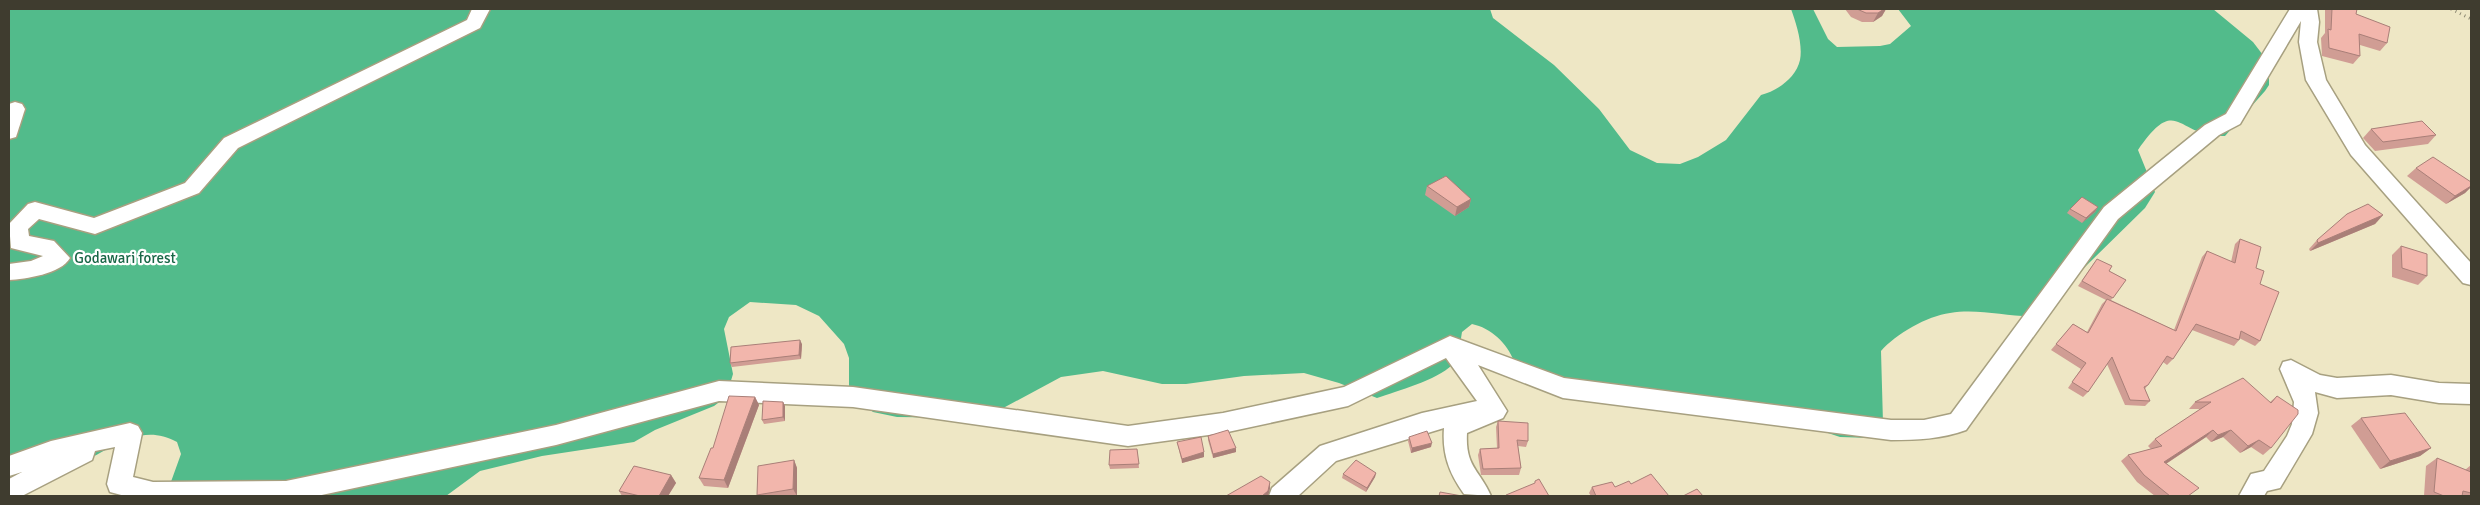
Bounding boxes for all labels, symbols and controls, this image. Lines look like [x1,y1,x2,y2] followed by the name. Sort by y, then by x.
[74,249,176,267] park label: Godawari forest

